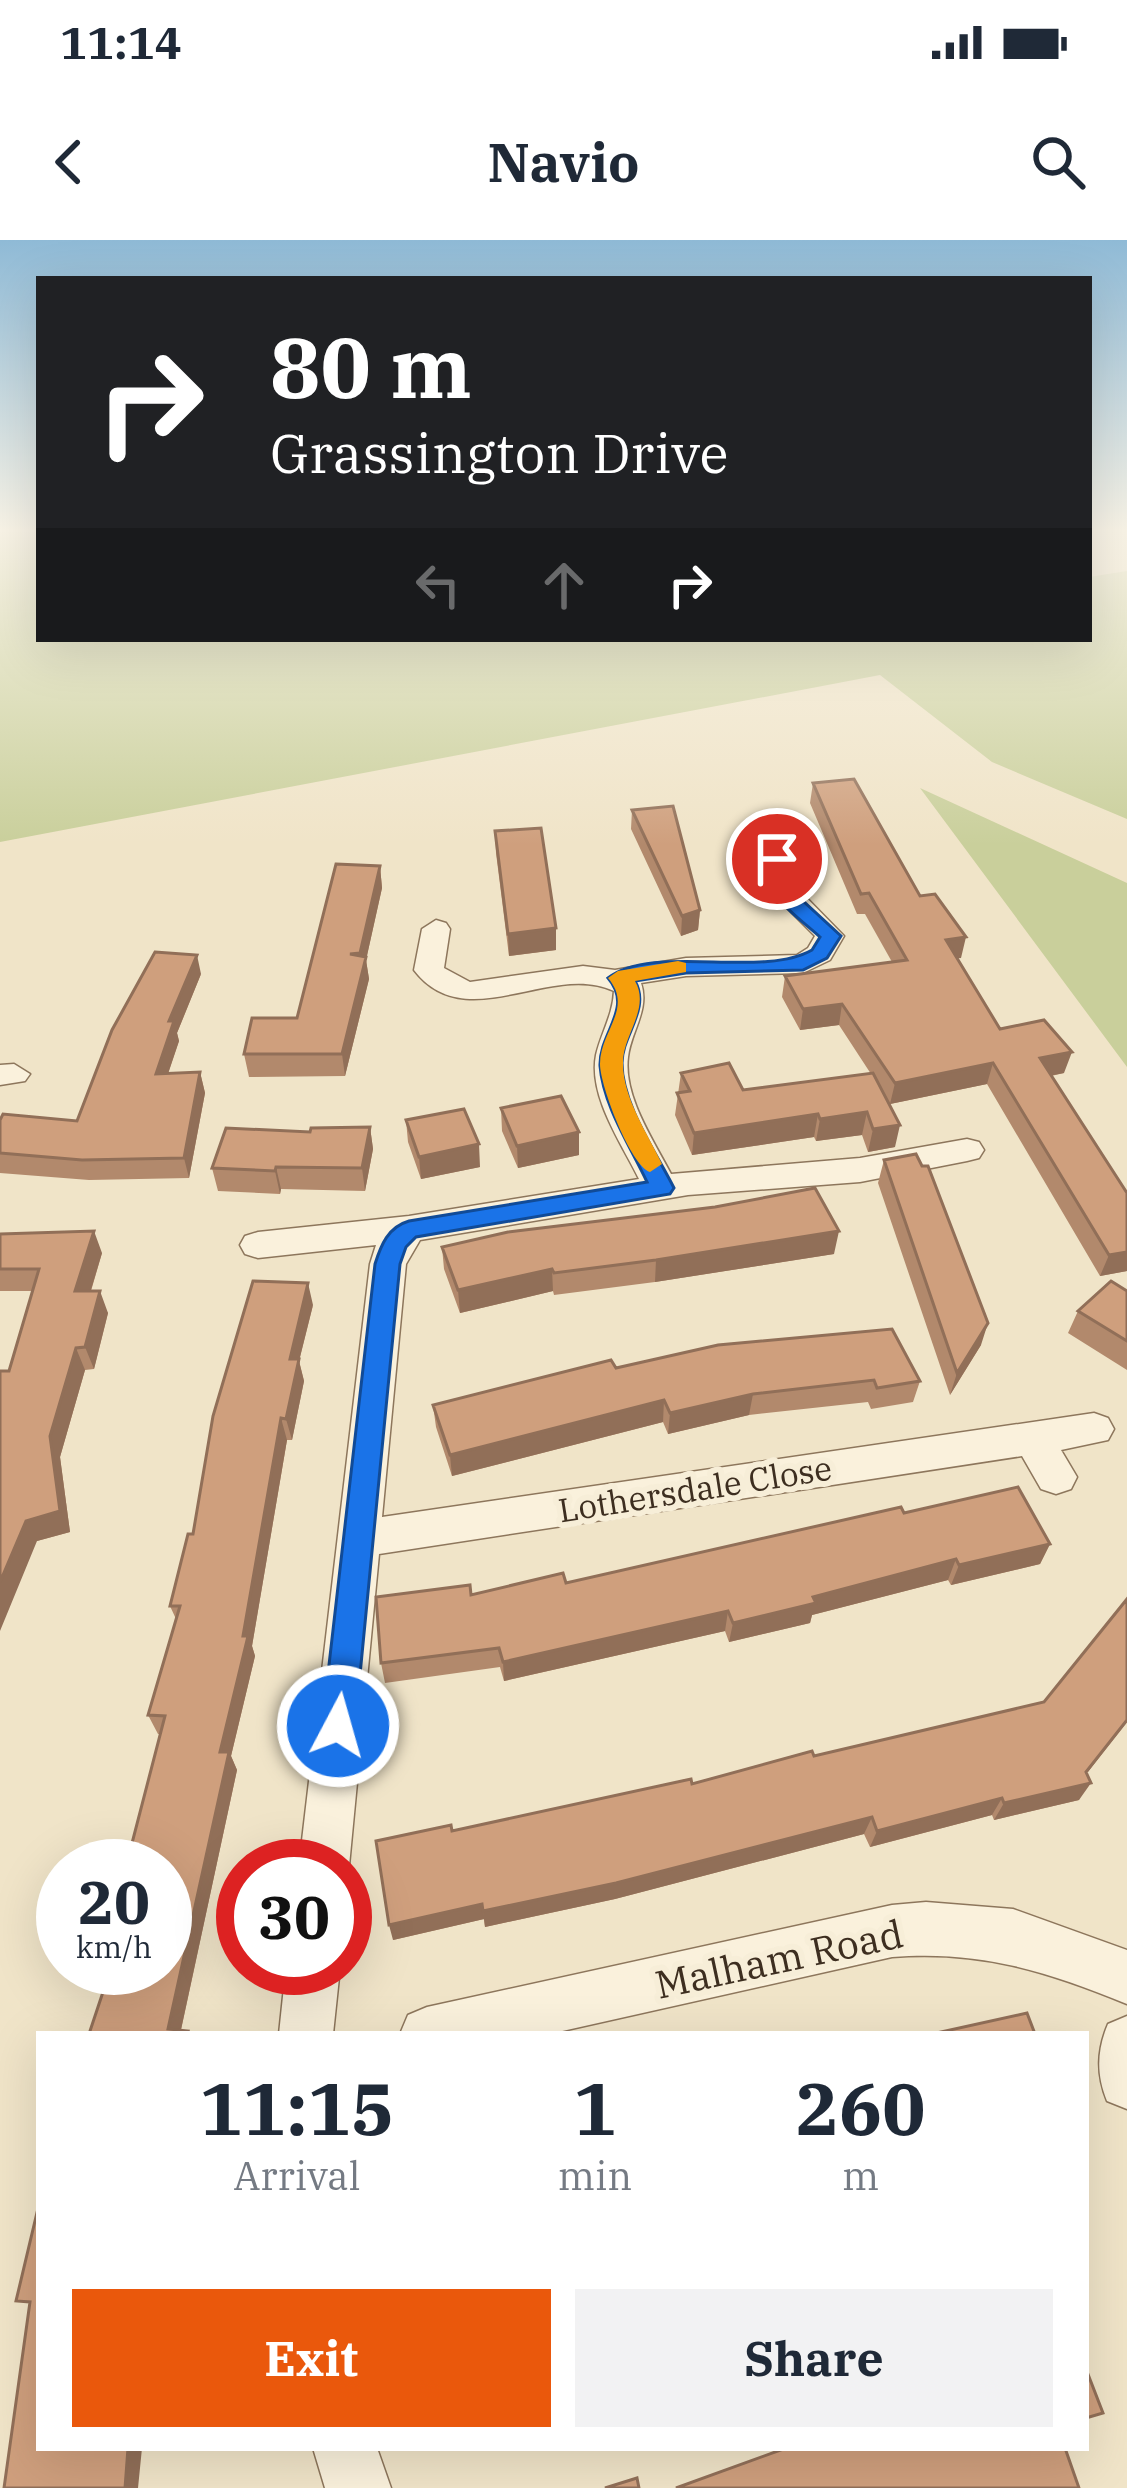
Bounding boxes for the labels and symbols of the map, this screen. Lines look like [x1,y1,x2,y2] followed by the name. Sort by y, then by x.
[726,808,828,910] pin
[555,1446,835,1531] street label: Lothersdale Close
[275,1663,401,1789] position arrow
[216,1839,372,1995] speed limit sign: 30
[650,1907,907,2010] street label: Malham Road

